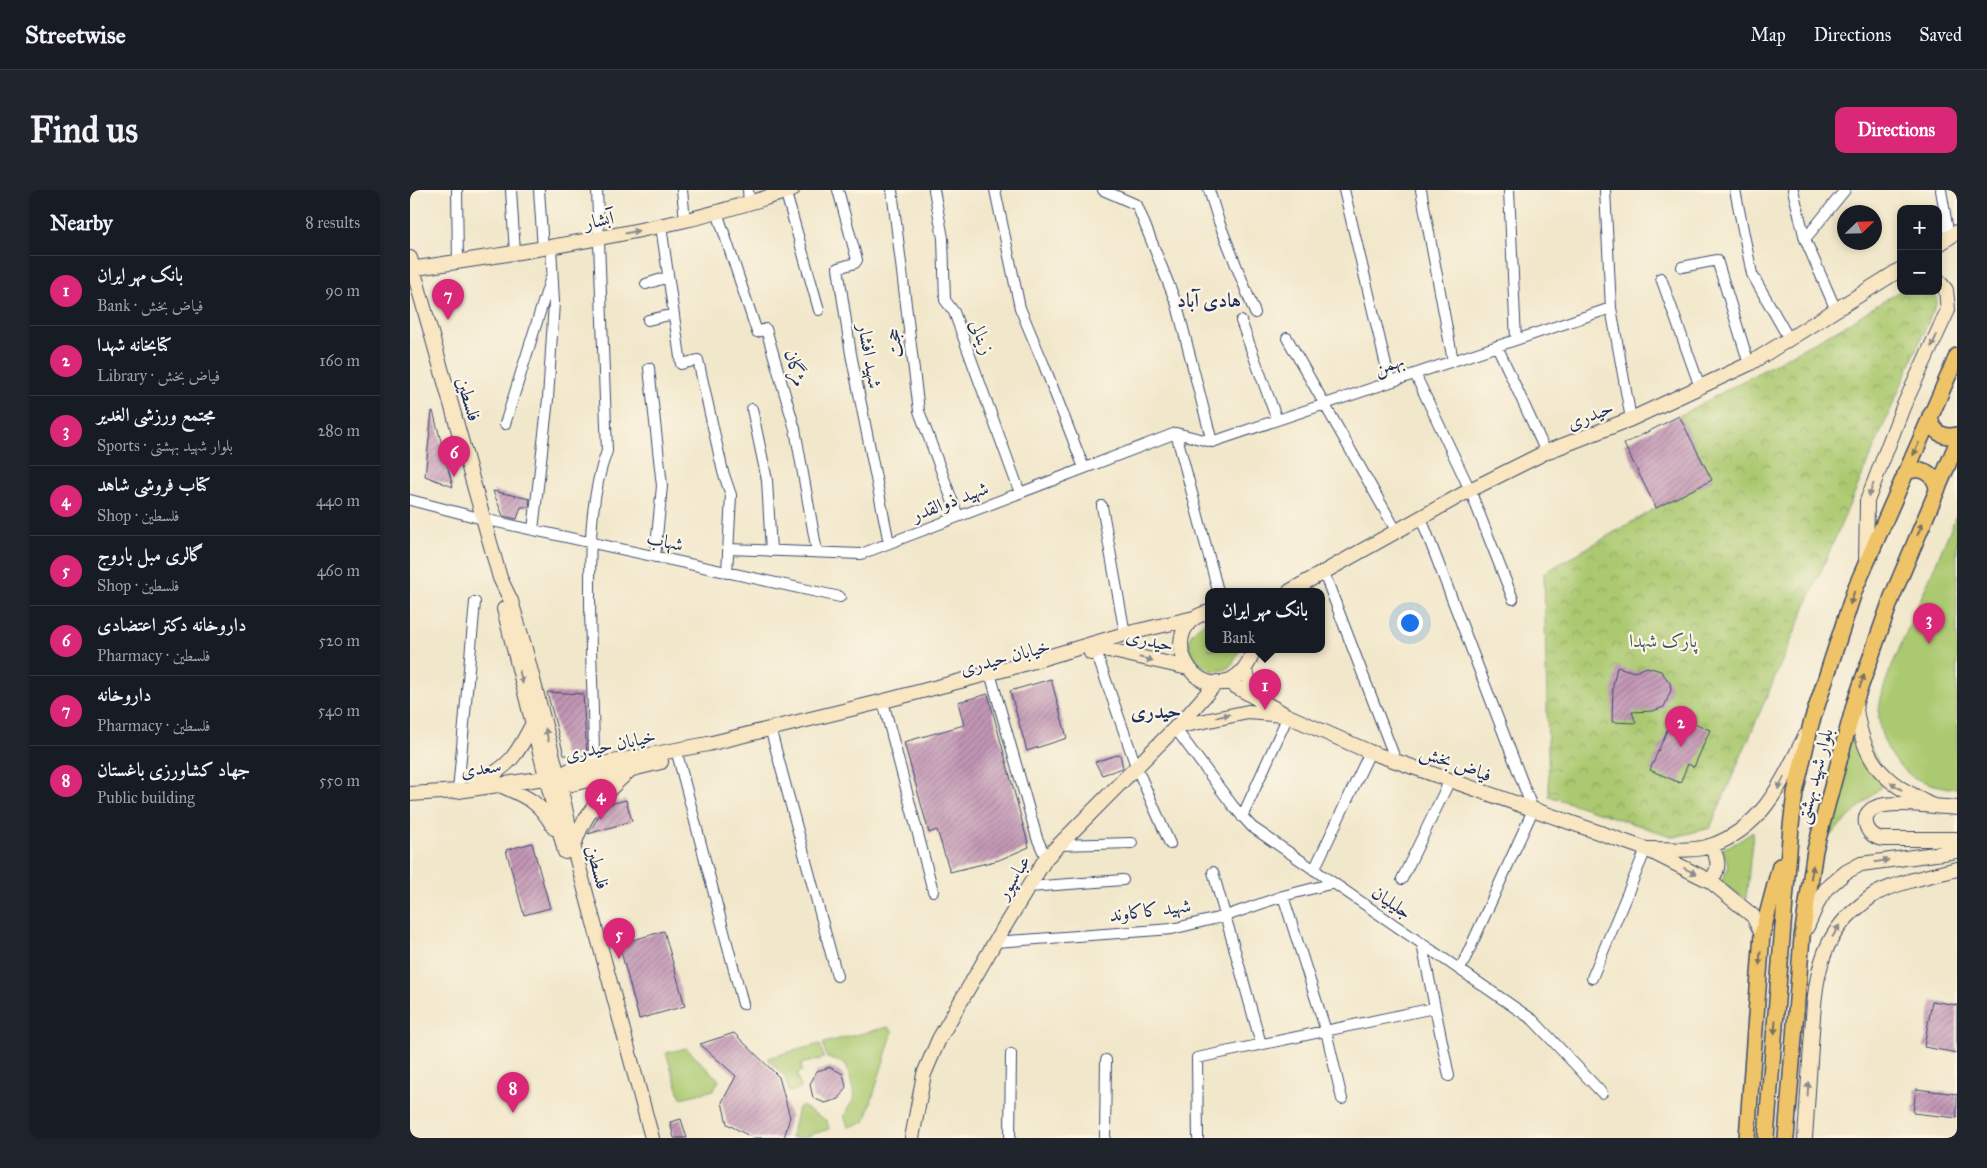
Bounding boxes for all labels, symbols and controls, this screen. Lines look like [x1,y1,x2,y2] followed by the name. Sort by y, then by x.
[25,20,126,50] text: Streetwise
[1750,24,1786,46] text: Map
[1814,24,1891,46] text: Directions
[1919,24,1962,46] text: Saved
[1835,107,1957,153] button: Directions
[30,109,138,152] text: Find us
[1837,205,1882,250] north arrow
[1897,205,1942,295] map controls
[1897,205,1942,250] button: +
[580,206,618,234] street label: آبشار
[50,210,113,236] text: Nearby
[305,213,360,232] text: 8 results
[624,228,640,236] one-way arrow
[1897,250,1942,295] button: −
[97,263,183,286] text: بانک مهر ایران
[432,279,464,320] pin: 7
[63,281,69,300] text: 1
[325,281,360,300] text: 90 m
[1177,288,1241,312] district label: هادی آباد
[97,296,203,315] text: Bank · فیاض بخش
[965,316,999,358] street label: زینالی
[852,320,887,390] street label: شهید افشار
[881,327,907,359] street label: حجت
[97,333,172,356] text: کتابخانه شهدا
[1930,334,1938,348] one-way arrow
[778,347,812,390] street label: مژگان
[1371,348,1408,382] street label: بهمن
[62,351,70,370] text: 2
[319,351,360,370] text: 160 m
[97,366,220,385] text: Library · فیاض بخش
[452,374,486,424] street label: فلسطین
[1563,395,1617,435] street label: حیدری
[97,403,215,426] text: مجتمع ورزشی الغدیر
[63,421,69,440] text: 3
[317,421,360,440] text: 280 m
[97,436,233,455] text: Sports · بلوار شهید بهشتی
[438,436,470,477] pin: 6
[1911,442,1919,456] one-way arrow
[97,473,211,496] text: کتاب فروشی شاهد
[907,476,992,528] street label: شهید ذوالقدر
[1867,483,1874,498] one-way arrow
[62,491,70,510] text: 4
[316,491,360,510] text: 440 m
[97,506,180,525] text: Shop · فلسطین
[1917,522,1925,536] one-way arrow
[644,526,686,557] street label: شهاب
[97,543,204,566] text: گالری مبل باروج
[62,561,70,580] text: 5
[317,561,360,580] text: 460 m
[97,576,180,595] text: Shop · فلسطین
[1205,588,1325,653] popup
[1848,591,1856,606] one-way arrow
[1222,598,1308,621] text: بانک مهر ایران
[1913,603,1945,644] pin: 3
[1397,610,1423,636] your location
[97,613,246,636] text: داروخانه دکتر اعتضادی
[1124,623,1176,657] street label: حیدری
[1222,628,1255,647] text: Bank
[1629,629,1698,654] park label: پارک شهدا
[62,631,70,650] text: 6
[318,631,360,650] text: 520 m
[957,634,1053,680] street label: خیابان حیدری
[97,646,211,665] text: Pharmacy · فلسطین
[1138,655,1154,663] one-way arrow
[1249,669,1281,710] pin: 1
[517,670,525,685] one-way arrow
[1858,673,1866,688] one-way arrow
[97,683,152,706] text: داروخانه
[1131,699,1181,723] district label: حیدری
[62,701,70,720] text: 7
[318,701,360,720] text: 540 m
[1665,706,1697,747] pin: 2
[1215,712,1231,720] one-way arrow
[97,716,211,735] text: Pharmacy · فلسطین
[562,724,658,766] street label: خیابان حیدری
[1790,726,1840,827] street label: بلوار شهید بهشتی
[543,728,551,743] one-way arrow
[1417,739,1495,787] street label: فیاض بخش
[459,754,503,782] street label: سعدی
[97,758,251,781] text: جهاد کشاورزی باغستان
[62,771,70,790] text: 8
[319,771,360,790] text: 550 m
[1777,775,1785,790] one-way arrow
[585,779,617,820] pin: 4
[1889,781,1903,790] one-way arrow
[97,788,195,807] text: Public building
[581,842,615,892] street label: فلسطین
[990,851,1036,906] street label: عباسپور
[1875,856,1891,864] one-way arrow
[1808,863,1816,879] one-way arrow
[1683,867,1697,875] one-way arrow
[1368,880,1416,924] street label: جلیلیان
[1108,894,1192,927] street label: شهید کاکاوند
[603,918,635,959] pin: 5
[1831,925,1840,938] one-way arrow
[1756,951,1764,967] one-way arrow
[1771,1020,1779,1036] one-way arrow
[497,1072,529,1113] pin: 8
[1805,1081,1813,1097] one-way arrow

